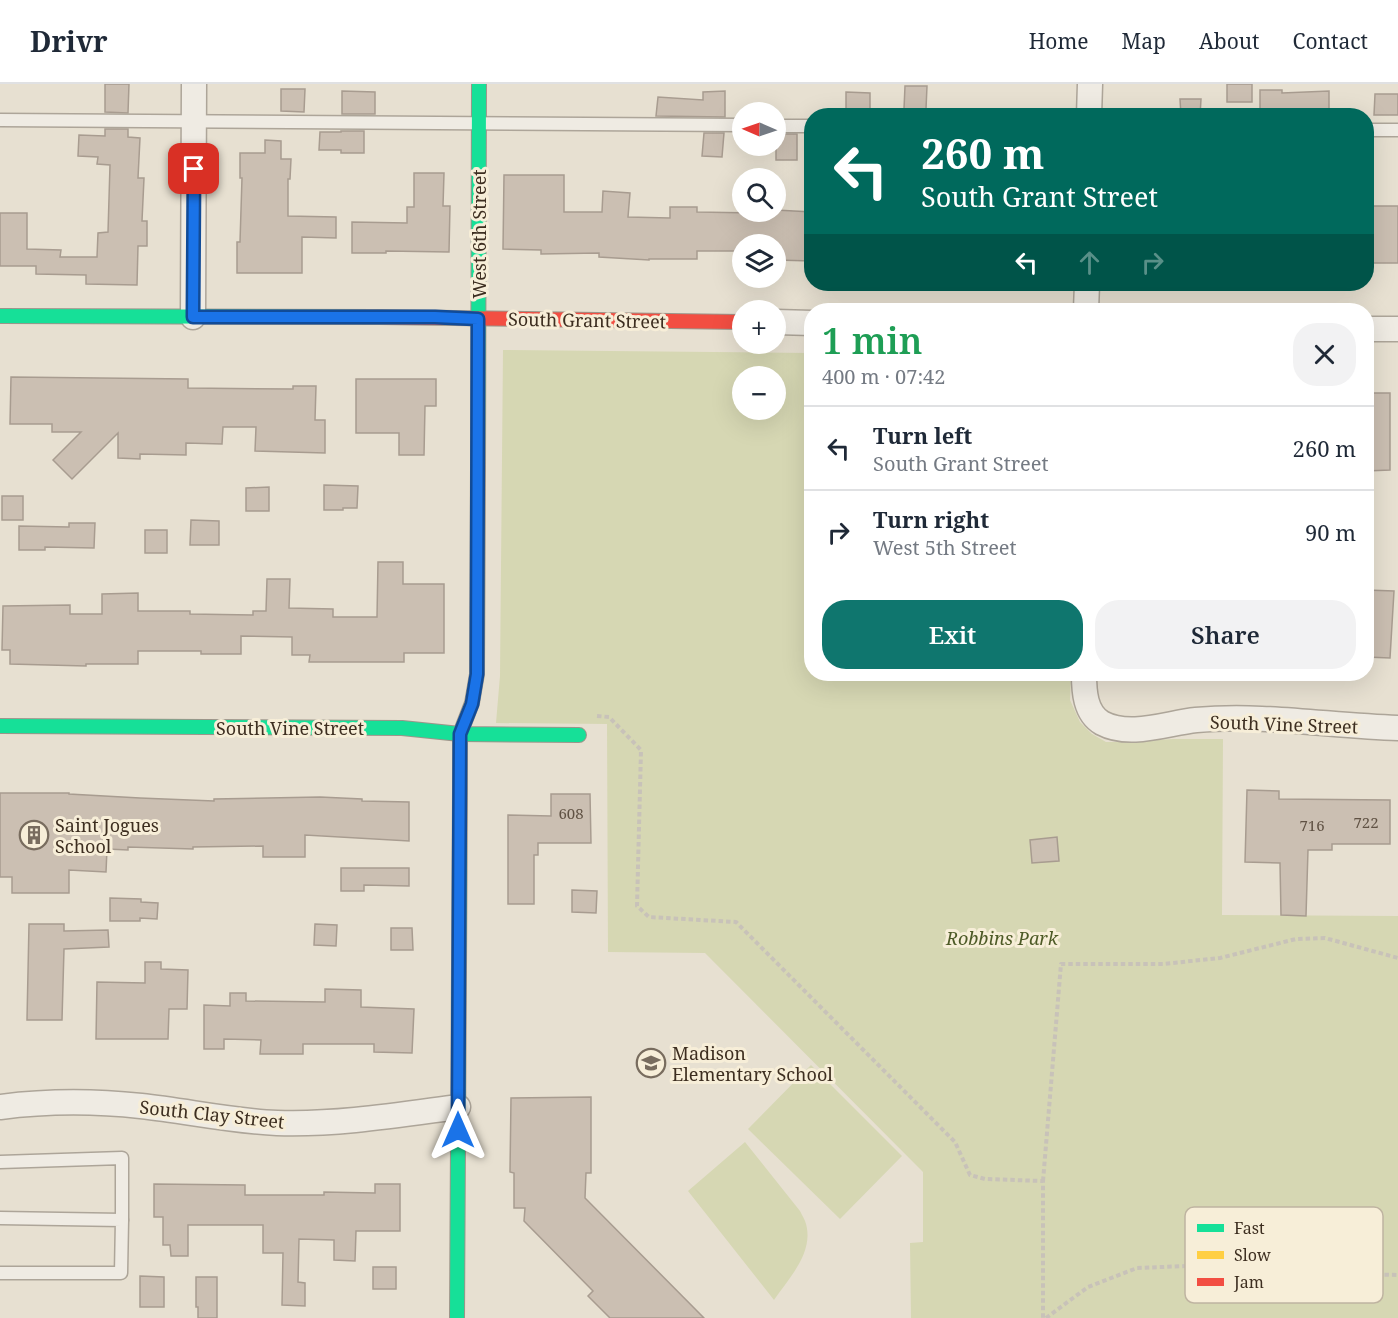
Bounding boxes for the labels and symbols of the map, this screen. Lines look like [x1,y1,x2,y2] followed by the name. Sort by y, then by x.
[732,102,786,156] north arrow
[168,143,219,194] pin
[467,169,491,299] street label: West 6th Street
[508,307,666,333] street label: South Grant Street
[1210,709,1358,739] street label: South Vine Street
[216,716,364,740] street label: South Vine Street
[558,803,584,823] house number: 608
[1353,812,1379,832] house number: 722
[55,813,159,858] place label: Saint Jogues School
[1299,815,1325,835] house number: 716
[18,819,50,851] building icon: Saint Jogues School
[945,926,1059,950] park label: Robbins Park
[672,1041,833,1086] place label: Madison Elementary School
[635,1047,667,1079] school or university icon: Madison Elementary School
[138,1094,286,1134] street label: South Clay Street
[426,1098,490,1162] position arrow
[1185,1207,1383,1303] legend
[1234,1217,1265,1239] text: Fast
[1234,1244,1271,1266] text: Slow
[1233,1271,1264,1293] text: Jam

